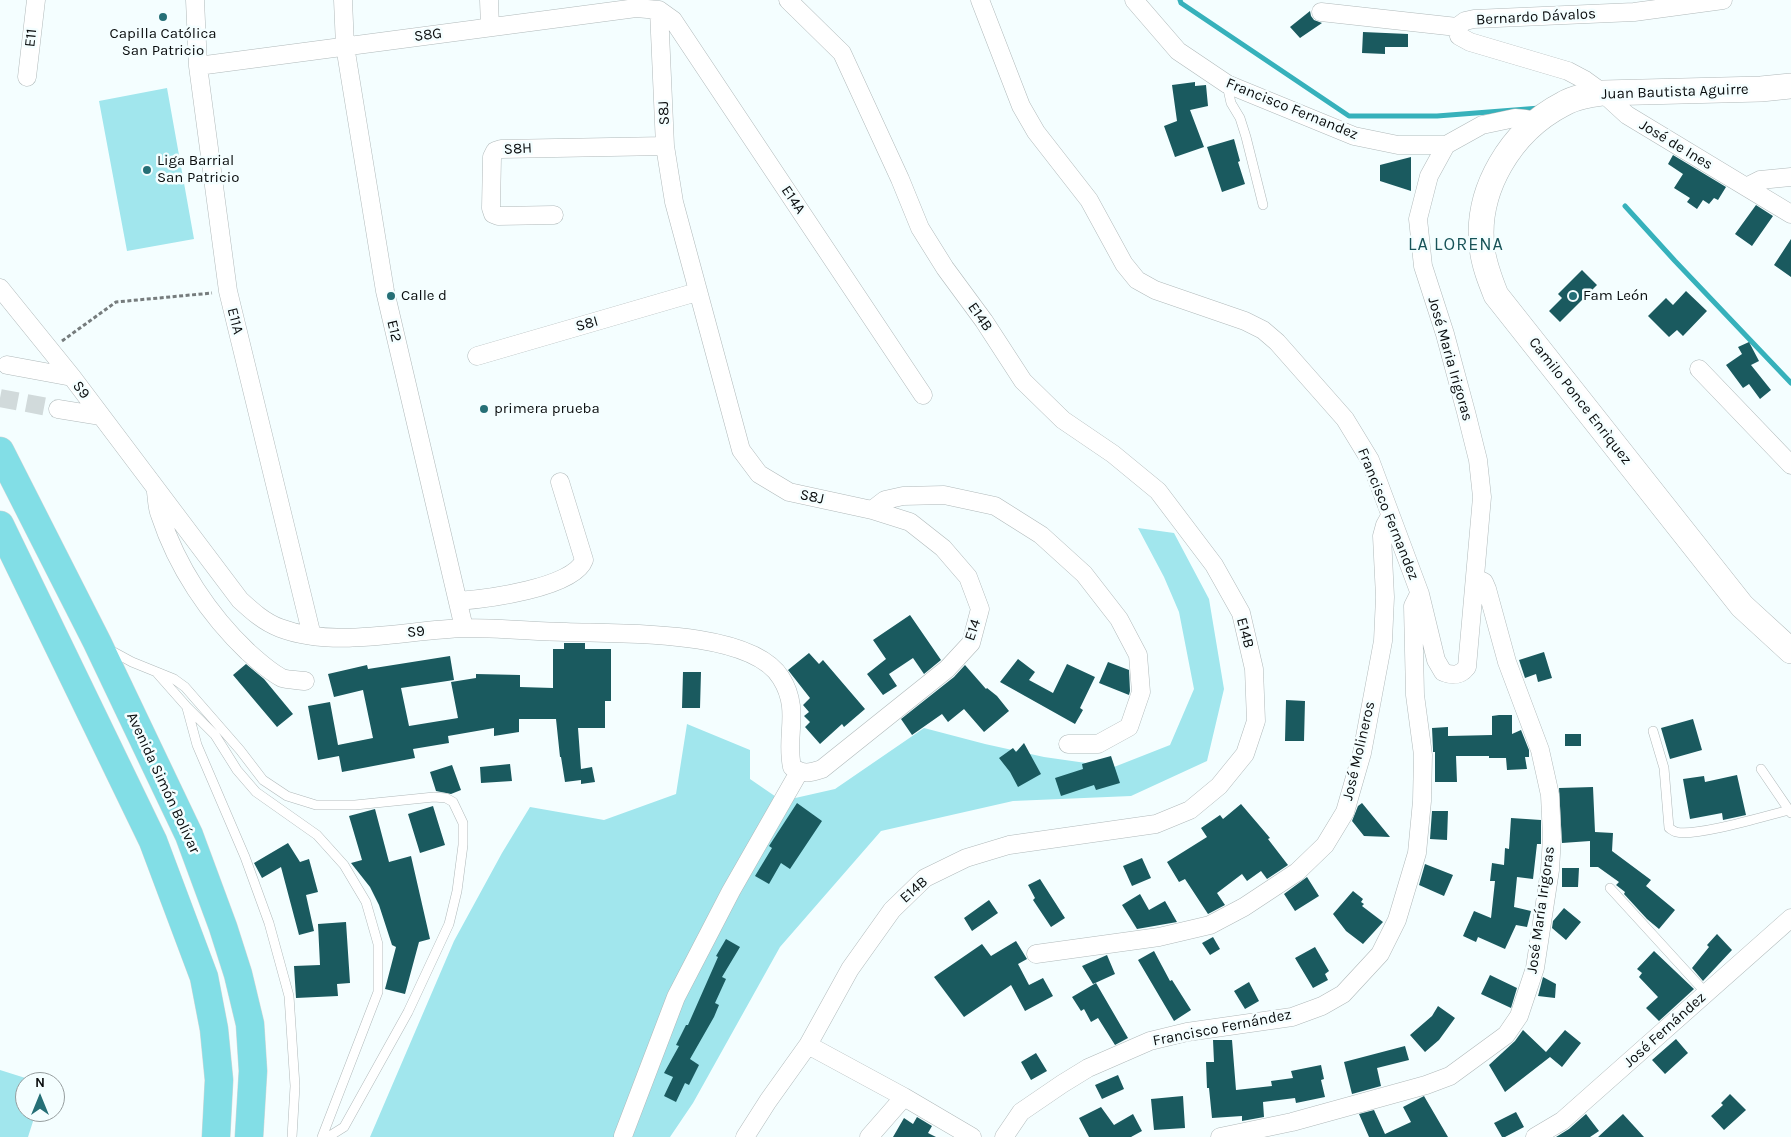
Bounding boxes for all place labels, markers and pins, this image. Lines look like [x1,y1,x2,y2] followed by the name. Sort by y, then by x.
[157,11,169,23] marker: Capilla Católica San Patricio
[110,25,216,60] place label: Capilla Católica San Patricio
[157,152,239,187] place label: Liga Barrial San Patricio
[141,164,153,176] marker: Liga Barrial San Patricio
[401,287,447,305] place label: Calle d
[1583,287,1648,305] place label: Fam León
[385,290,397,302] marker: Calle d
[1567,290,1579,302] marker: Fam León
[494,400,600,418] place label: primera prueba
[478,403,490,415] marker: primera prueba

